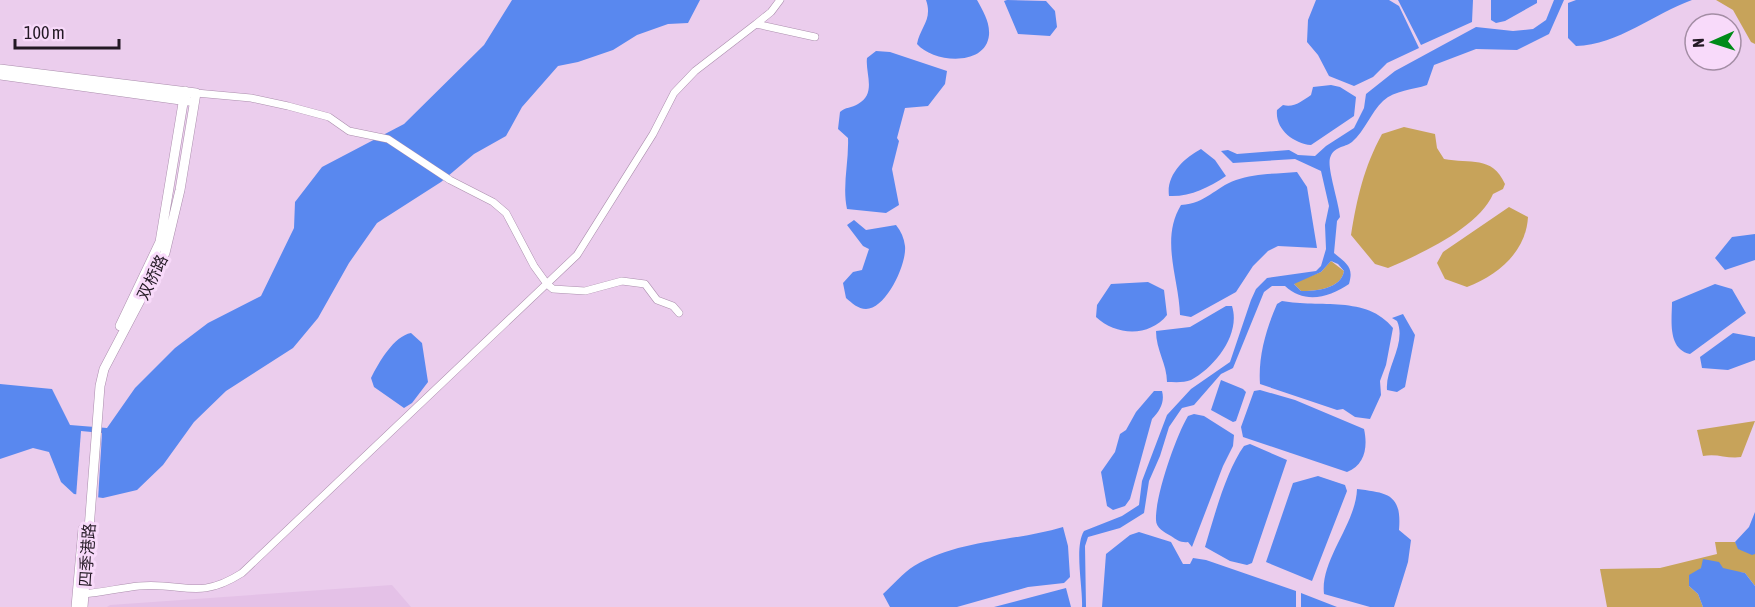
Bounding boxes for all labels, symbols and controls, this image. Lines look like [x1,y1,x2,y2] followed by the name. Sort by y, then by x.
[15,12,118,50] scale bar
[1683,12,1743,72] north arrow
[24,22,65,43] text: 100 m
[1689,38,1707,48] text: N
[133,251,171,303] street label: 双桥路
[76,522,98,588] street label: 四季港路

